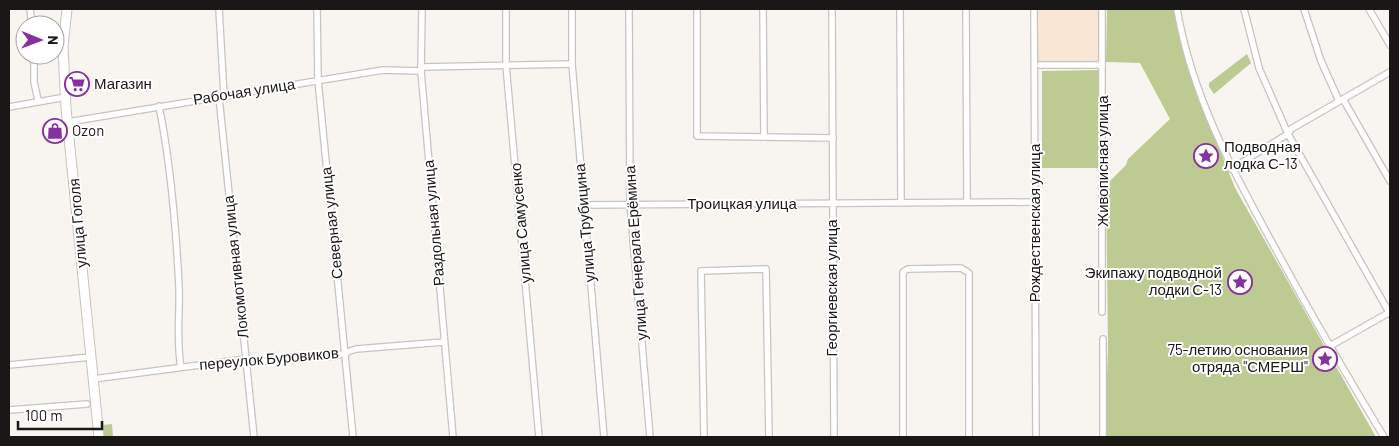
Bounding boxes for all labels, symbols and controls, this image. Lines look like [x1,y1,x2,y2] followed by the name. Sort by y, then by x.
[15,15,65,65] north arrow
[45,35,62,45] text: N
[64,71,90,97] supermarket icon: Магазин
[94,74,152,92] place label: Магазин
[192,74,297,108] street label: Рабочая улица
[1093,95,1111,227] street label: Живописная улица
[42,118,68,144] shop icon: Ozon
[72,121,104,139] place label: Ozon
[1224,137,1301,172] place label: Подводная лодка С-13
[1025,143,1043,302] street label: Рождественская улица
[1193,143,1219,169] place icon: Подводная лодка С-13
[418,159,447,287] street label: Раздольная улица
[506,162,534,284] street label: улица Самусенко
[570,162,598,283] street label: улица Трубицина
[620,164,650,341] street label: улица Генерала Ерёмина
[316,166,346,280] street label: Северная улица
[64,178,90,269] street label: улица Гоголя
[218,194,251,340] street label: Локомотивная улица
[687,194,797,212] street label: Троицкая улица
[822,219,840,357] street label: Георгиевская улица
[1085,263,1222,298] place label: Экипажу подводной лодки С-13
[1227,269,1253,295] place icon: Экипажу подводной лодки С-13
[1168,340,1308,375] place label: 75-летию основания отряда "СМЕРШ"
[198,343,339,373] street label: переулок Буровиков
[1312,346,1338,372] place icon: 75-летию основания отряда "СМЕРШ"
[18,398,101,430] scale bar
[25,406,63,424] text: 100 m

